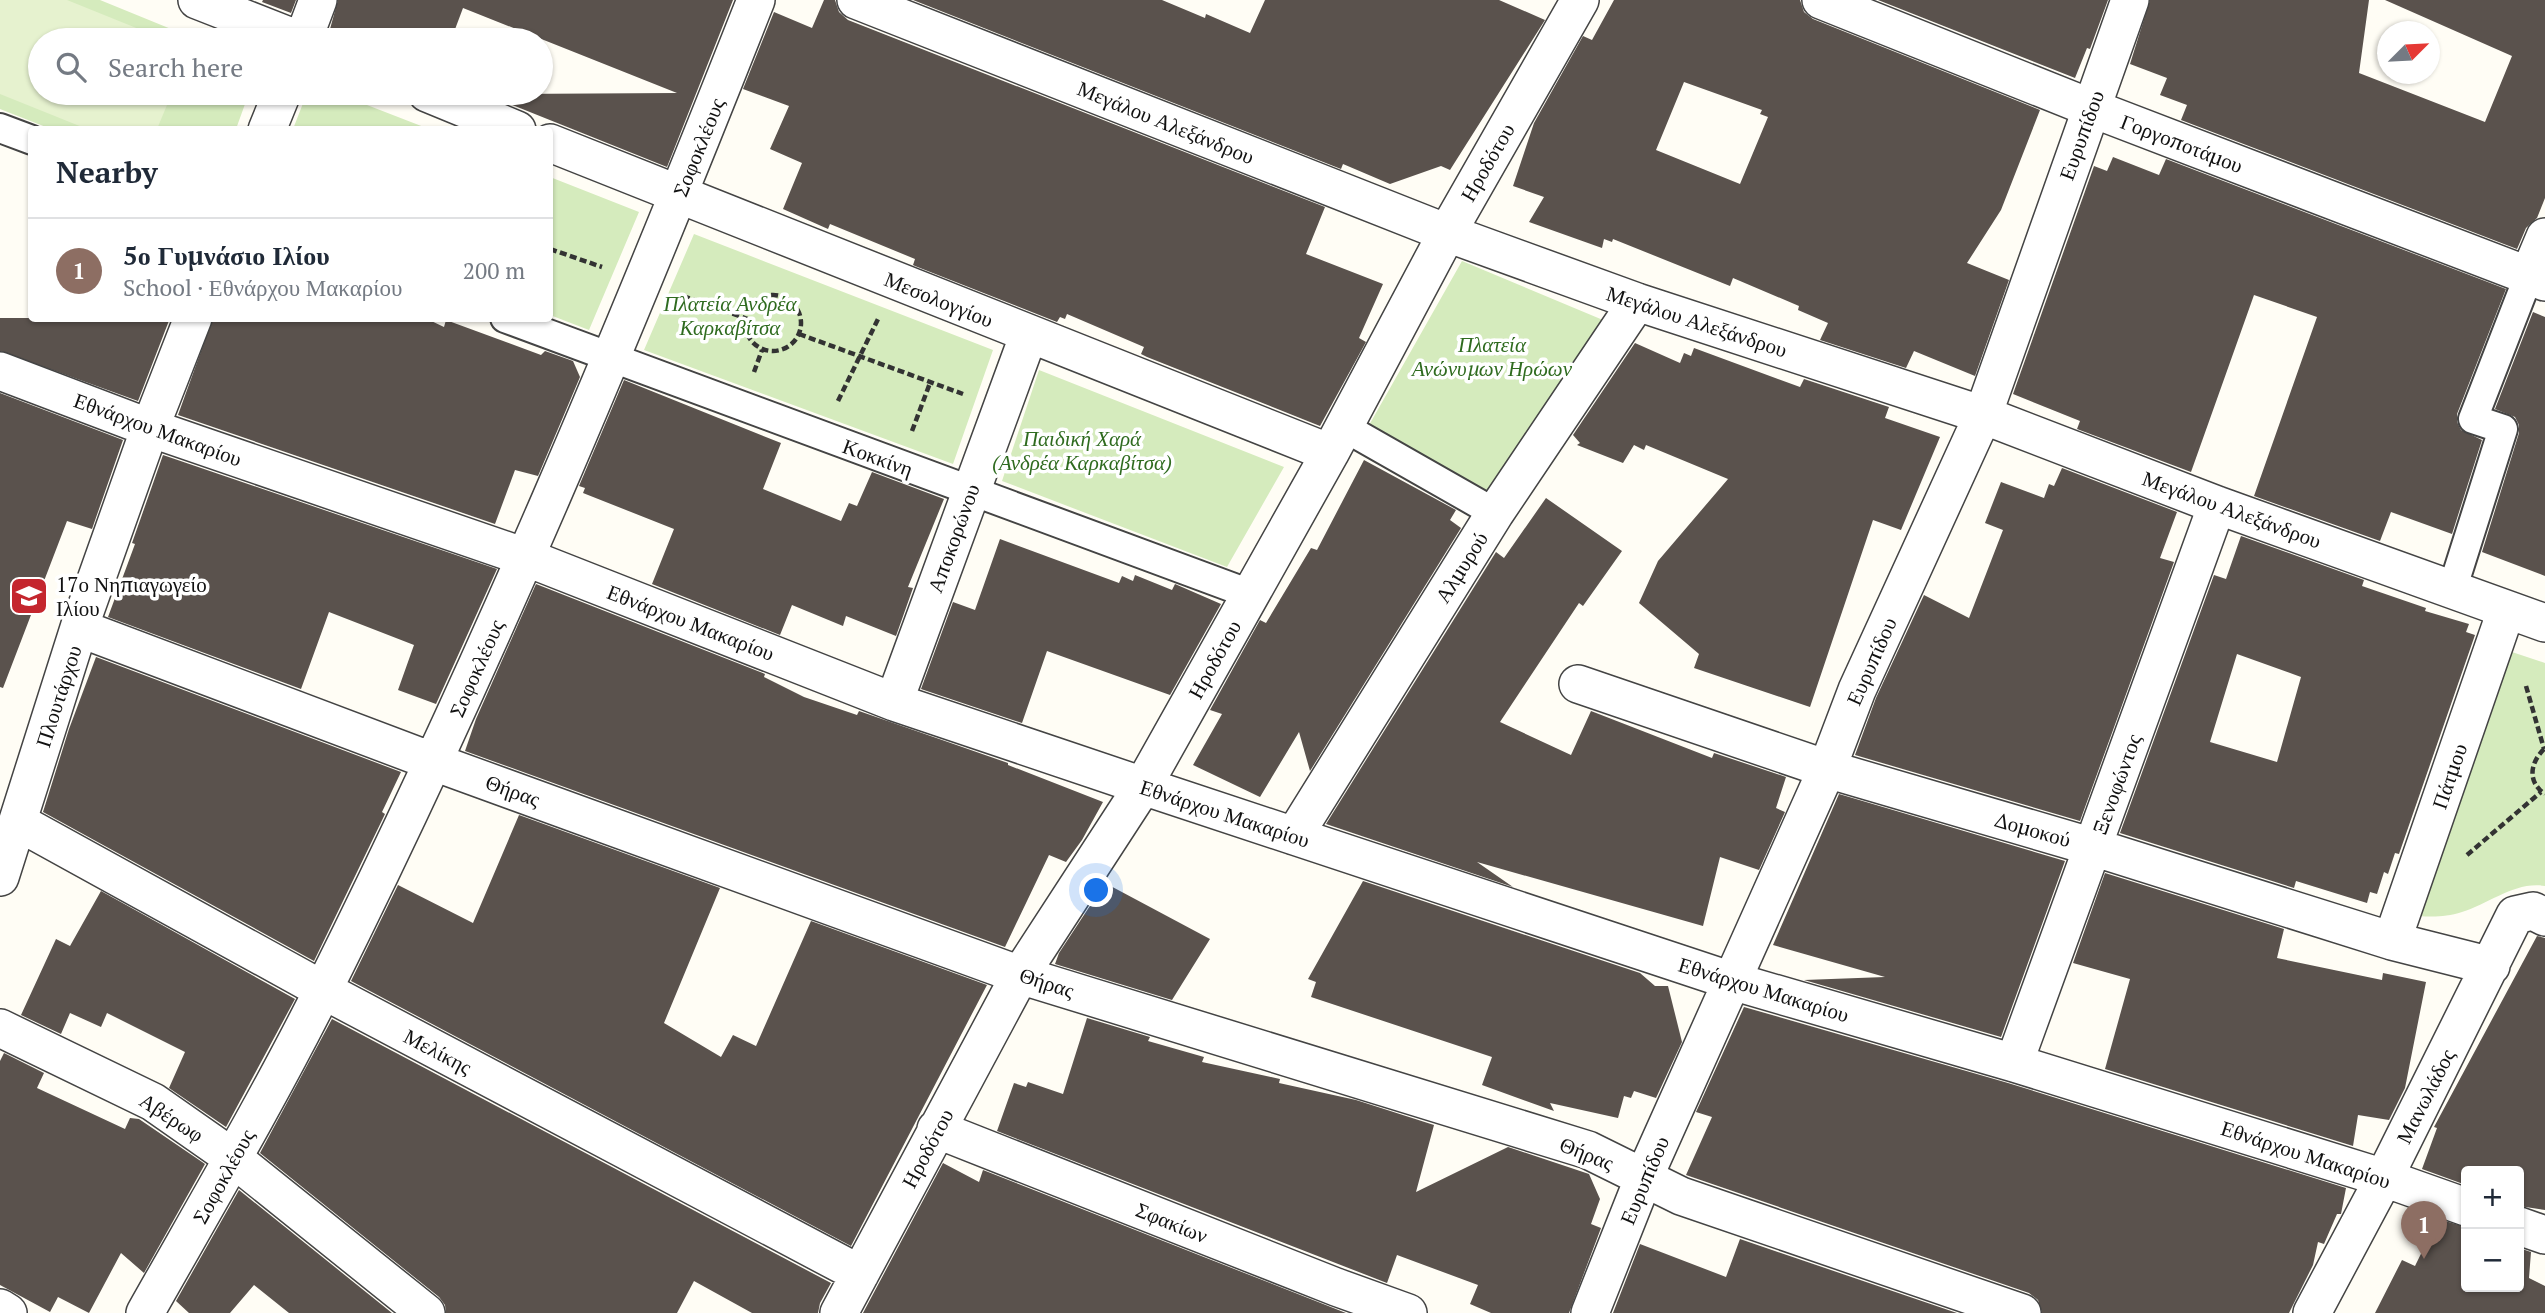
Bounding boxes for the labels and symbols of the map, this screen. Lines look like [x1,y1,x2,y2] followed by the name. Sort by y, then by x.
[2377,21,2440,84] north arrow
[1073,74,1259,170] street label: Μεγάλου Αλεξάνδρου
[2052,86,2110,184] street label: Ευρυπίδου
[666,93,731,201] street label: Σοφοκλέους
[2117,107,2247,179] street label: Γοργοποτάμου
[1453,118,1521,206] street label: Ηροδότου
[880,264,998,334] street label: Μεσολογγίου
[1603,279,1791,363] street label: Μεγάλου Αλεξάνδρου
[662,289,798,341] park label: Πλατεία Ανδρέα Καρκαβίτσα
[1410,330,1573,382] park label: Πλατεία Ανώνυμων Ηρώων
[70,386,246,472] street label: Εθνάρχου Μακαρίου
[992,424,1172,476] park label: Παιδική Χαρά (Ανδρέα Καρκαβίτσα)
[839,431,917,483] street label: Κοκκίνη
[2139,464,2325,554] street label: Μεγάλου Αλεξάνδρου
[920,480,986,596] street label: Αποκορώνου
[1428,526,1494,608] street label: Αλμυρού
[56,570,207,622] place label: 17ο Νηπιαγωγείο Ιλίου
[8,575,50,617] school or university icon: 17ο Νηπιαγωγείο Ιλίου
[603,577,779,667] street label: Εθνάρχου Μακαρίου
[1839,613,1903,709] street label: Ευρυπίδου
[442,614,510,721] street label: Σοφοκλέους
[1181,615,1247,703] street label: Ηροδότου
[28,641,88,751] street label: Πλουτάρχου
[2085,729,2147,838] street label: Ξενοφώντος
[2425,740,2473,812] street label: Πάτμου
[482,767,545,813] street label: Θήρας
[1137,772,1313,854] street label: Εθνάρχου Μακαρίου
[1992,805,2074,853] street label: Δομοκού
[1079,873,1113,907] your location
[1675,950,1853,1028] street label: Εθνάρχου Μακαρίου
[1016,960,1079,1004] street label: Θήρας
[399,1021,477,1081] street label: Μελίκης
[2389,1043,2461,1148] street label: Μανωλάδος
[135,1086,209,1148] street label: Αβέρωφ
[894,1104,960,1192] street label: Ηροδότου
[2218,1113,2394,1195] street label: Εθνάρχου Μακαρίου
[186,1123,261,1228] street label: Σοφοκλέους
[1556,1130,1619,1177] street label: Θήρας
[1613,1132,1675,1228] street label: Ευρυπίδου
[1132,1195,1212,1249] street label: Σφακίων
[2401,1201,2447,1259] pin: 1

